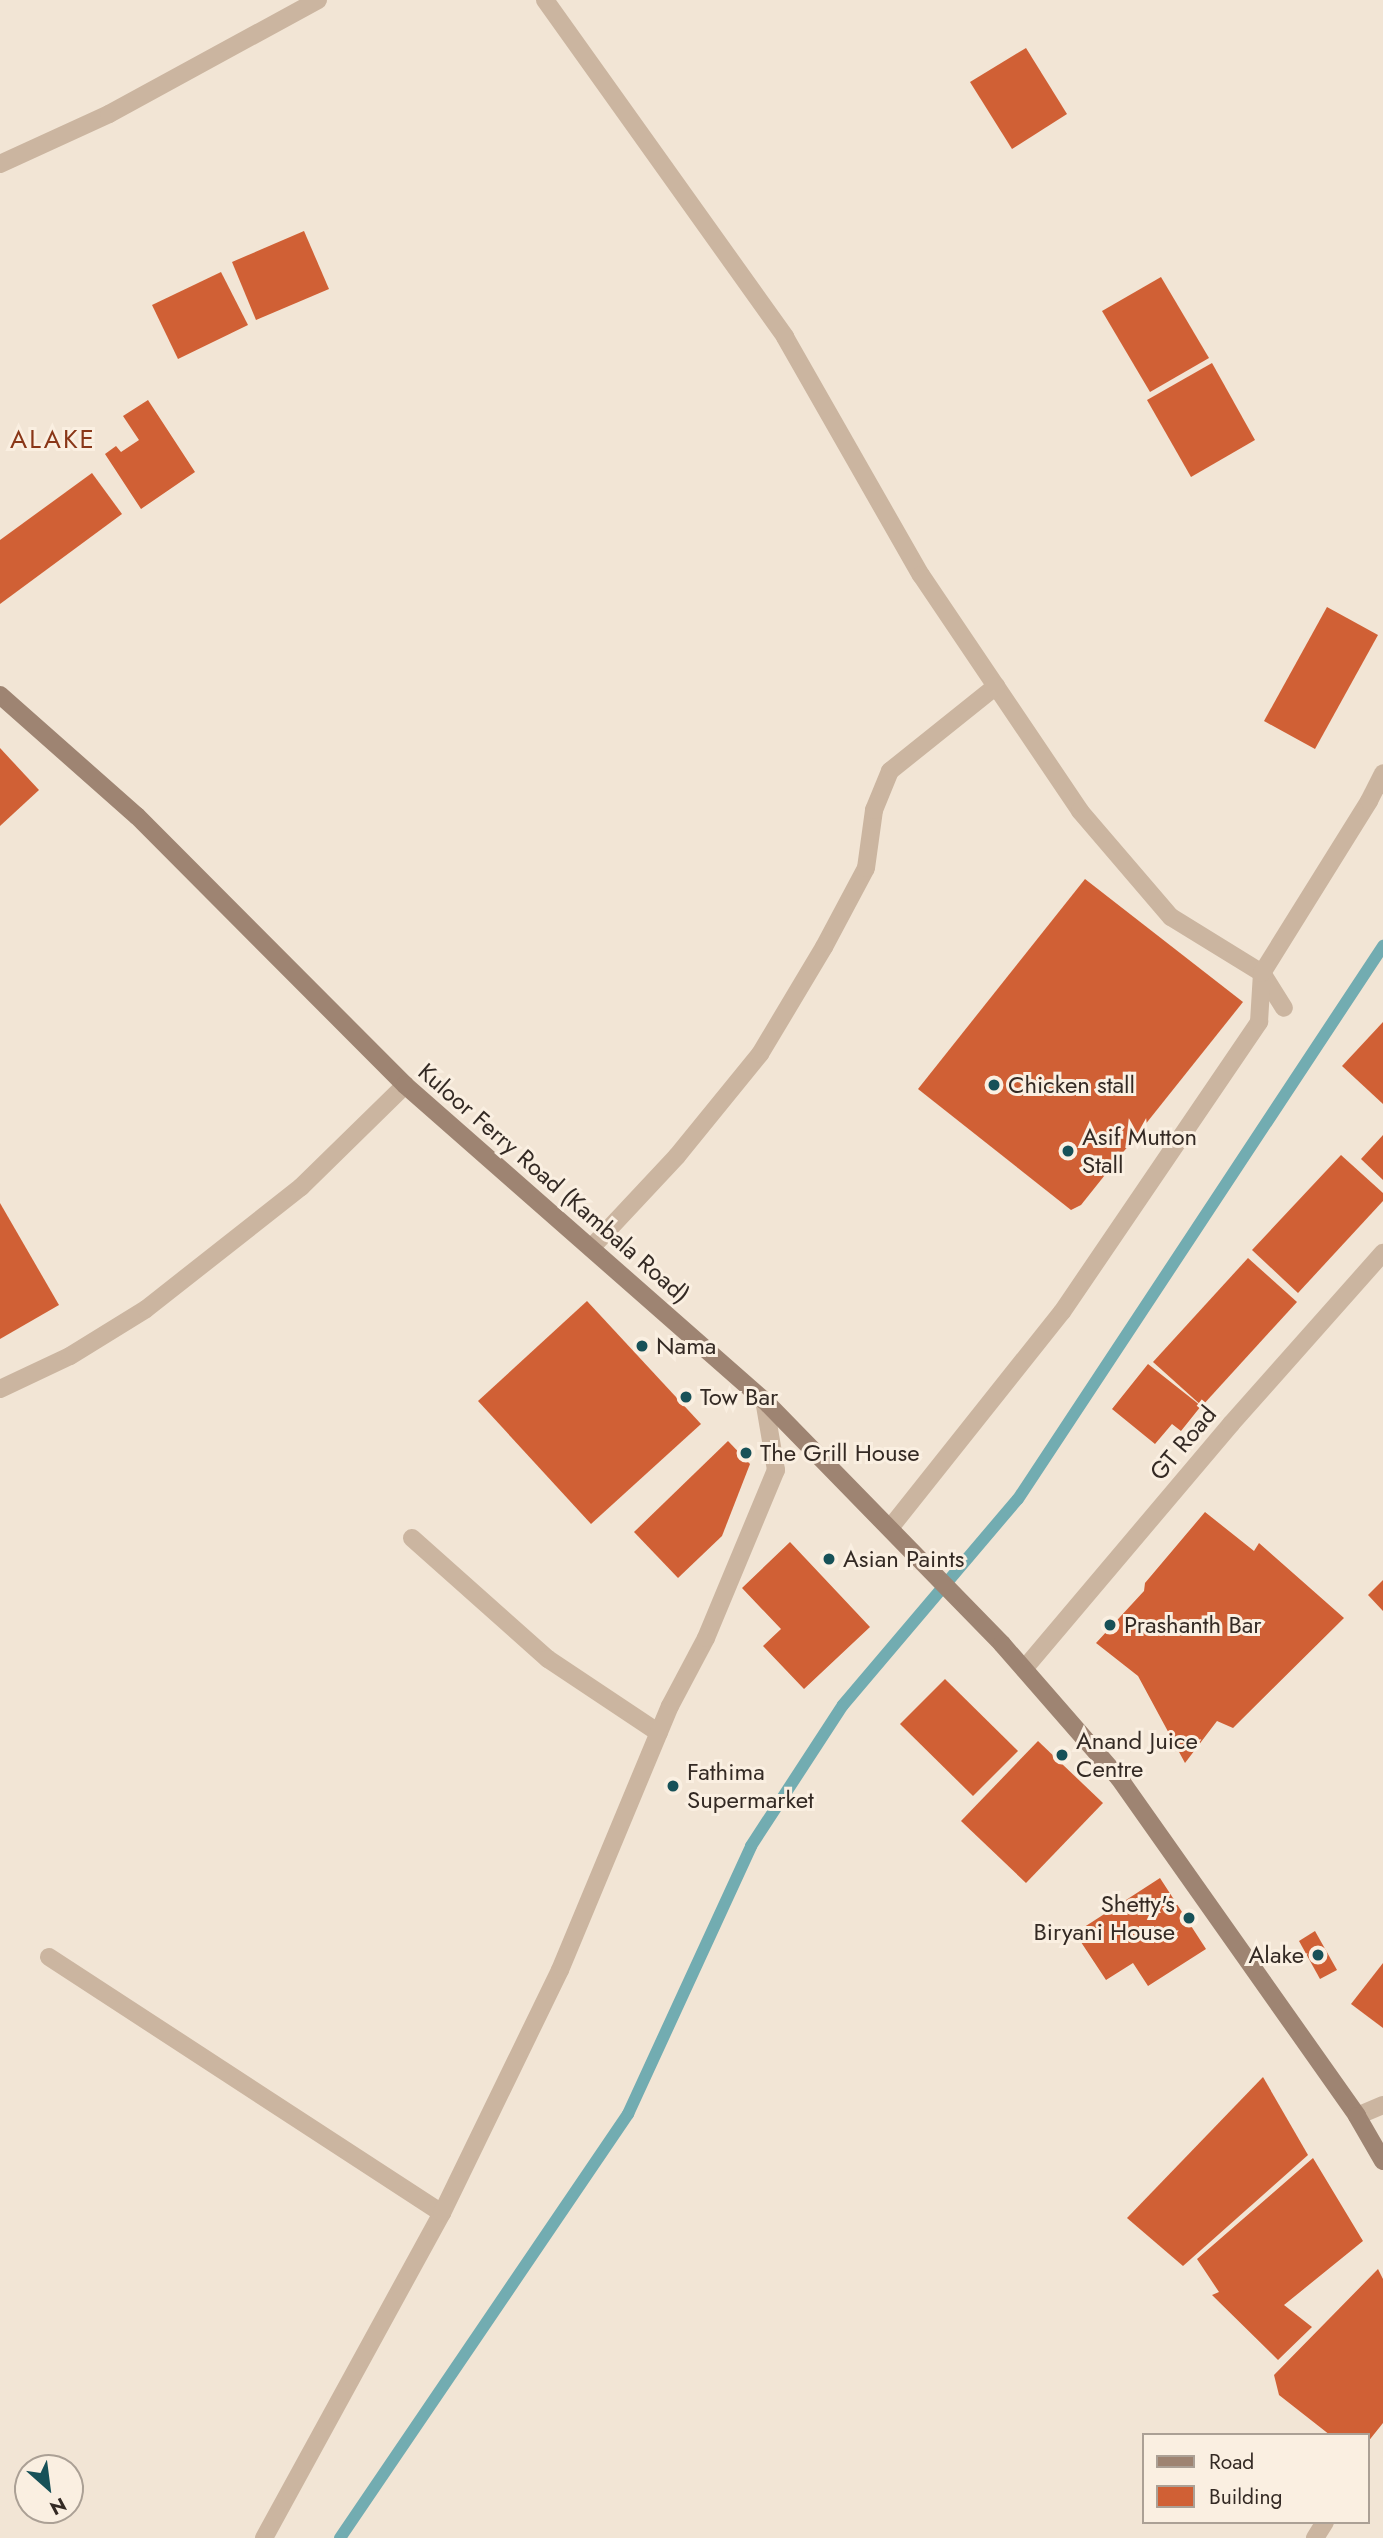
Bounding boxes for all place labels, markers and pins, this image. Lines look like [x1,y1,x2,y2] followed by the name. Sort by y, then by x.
[1008,1071,1135,1099] place label: Chicken stall
[986,1077,1002,1093] marker: Chicken stall
[1082,1123,1197,1179] place label: Asif Mutton Stall
[1060,1143,1076,1159] marker: Asif Mutton Stall
[656,1332,716,1360] place label: Nama
[634,1338,650,1354] marker: Nama
[700,1383,778,1411] place label: Tow Bar
[678,1389,694,1405] marker: Tow Bar
[760,1439,920,1467] place label: The Grill House
[738,1445,754,1461] marker: The Grill House
[843,1545,964,1573] place label: Asian Paints
[821,1551,837,1567] marker: Asian Paints
[1124,1611,1262,1639] place label: Prashanth Bar
[1102,1617,1118,1633] marker: Prashanth Bar
[1076,1727,1198,1783] place label: Anand Juice Centre
[1054,1747,1070,1763] marker: Anand Juice Centre
[687,1758,814,1814] place label: Fathima Supermarket
[665,1778,681,1794] marker: Fathima Supermarket
[1033,1890,1175,1946] place label: Shetty's Biryani House
[1181,1910,1197,1926] marker: Shetty's Biryani House
[1249,1941,1304,1969] place label: Alake
[1310,1947,1326,1963] marker: Alake

